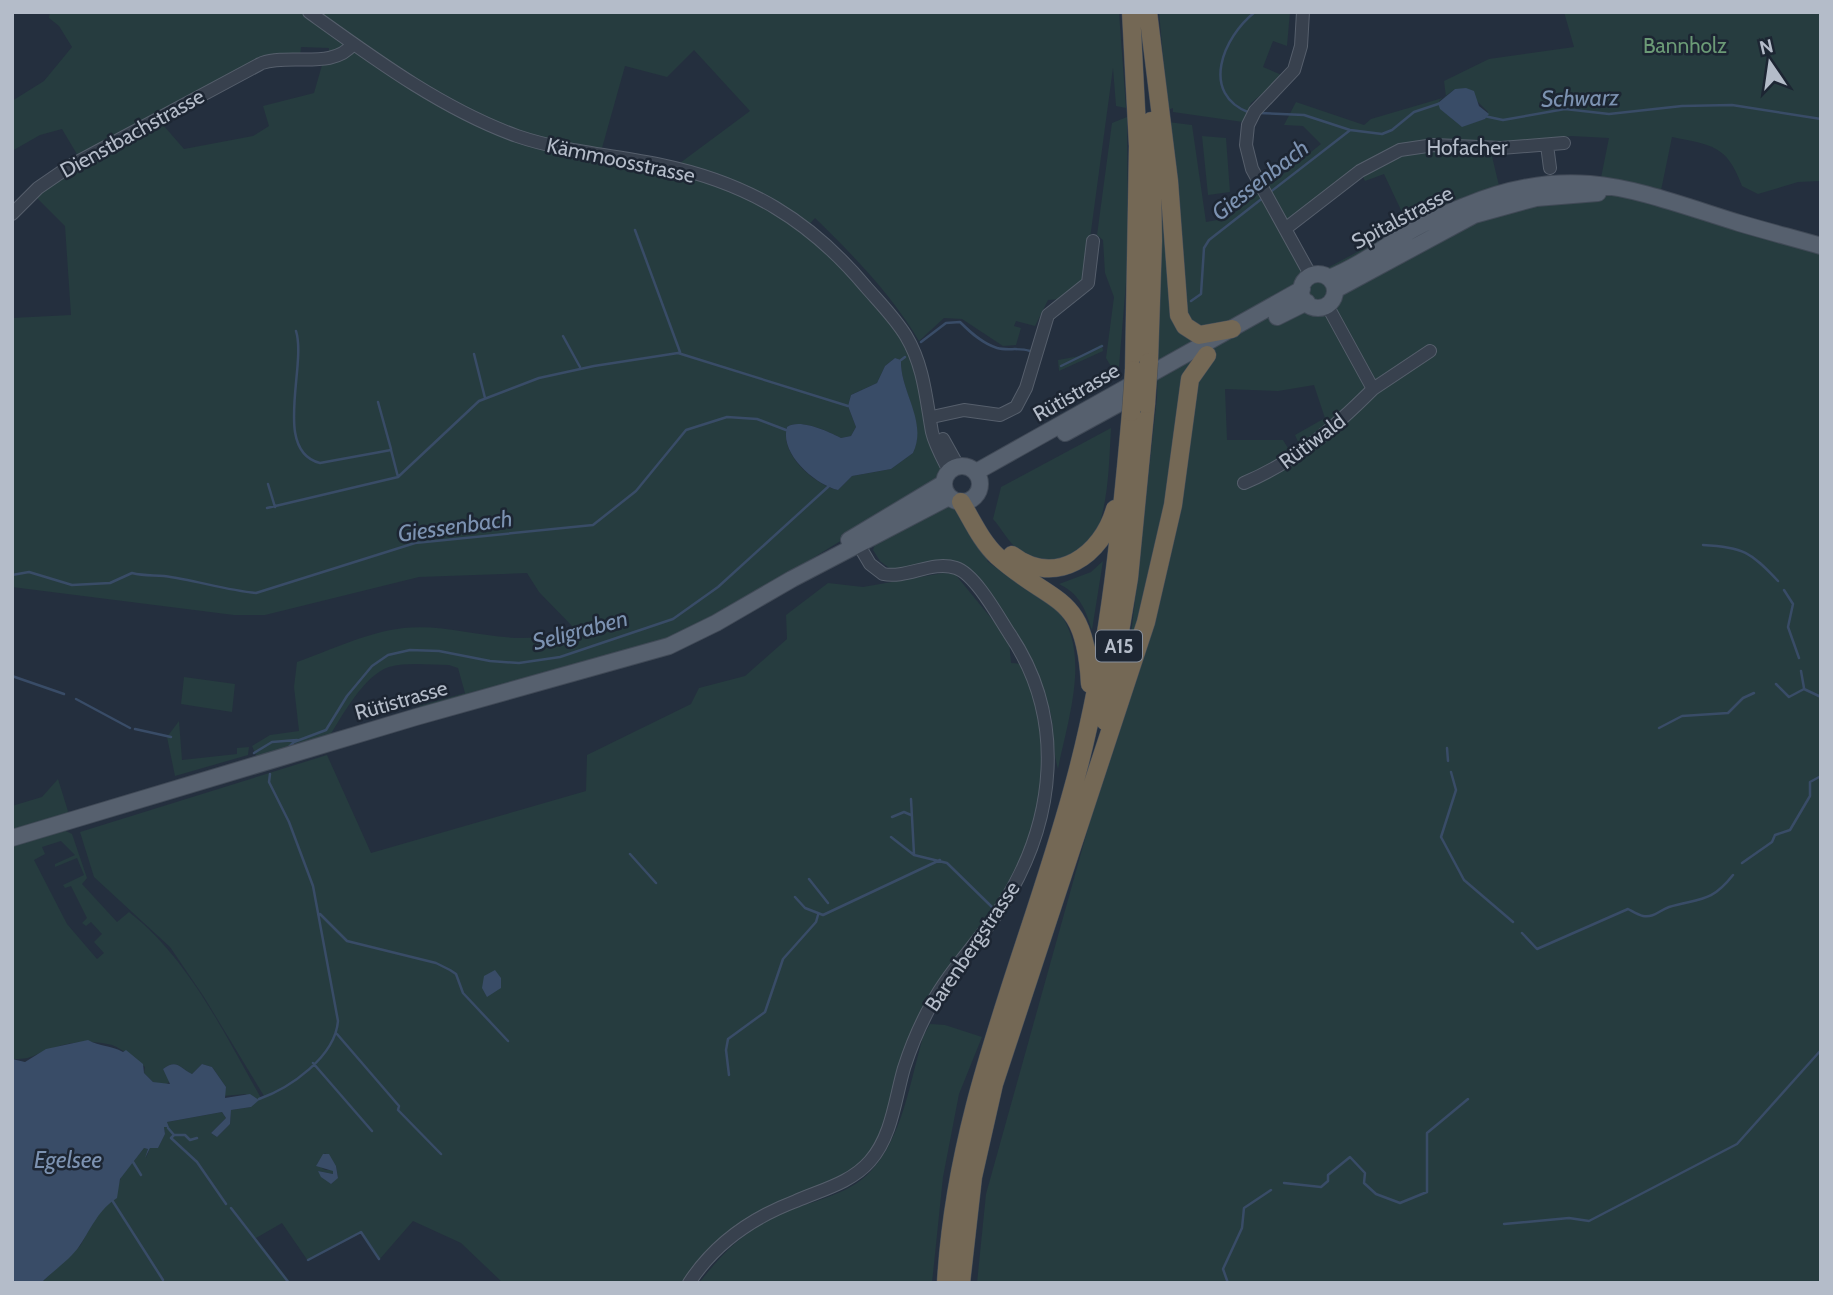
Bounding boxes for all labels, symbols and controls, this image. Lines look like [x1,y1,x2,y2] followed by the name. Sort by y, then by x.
[1735,28,1805,98] north arrow
[1643,33,1727,58] park label: Bannholz
[1757,34,1775,60] text: N
[56,83,209,183] street label: Dienstbachstrasse
[1541,83,1620,113] water label: Schwarz
[545,132,698,188] street label: Kämmoosstrasse
[1206,133,1314,227] water label: Giessenbach
[1426,135,1508,160] street label: Hofacher
[1347,180,1457,254] street label: Spitalstrasse
[1028,357,1124,427] street label: Rütistrasse
[1274,408,1350,474] street label: Rütiwald
[396,504,514,548] water label: Giessenbach
[529,604,631,656] water label: Seligraben
[1096,631,1142,662] road number: A15
[352,675,451,725] street label: Rütistrasse
[919,876,1025,1016] street label: Barenbergstrasse
[34,1146,102,1174] water label: Egelsee

